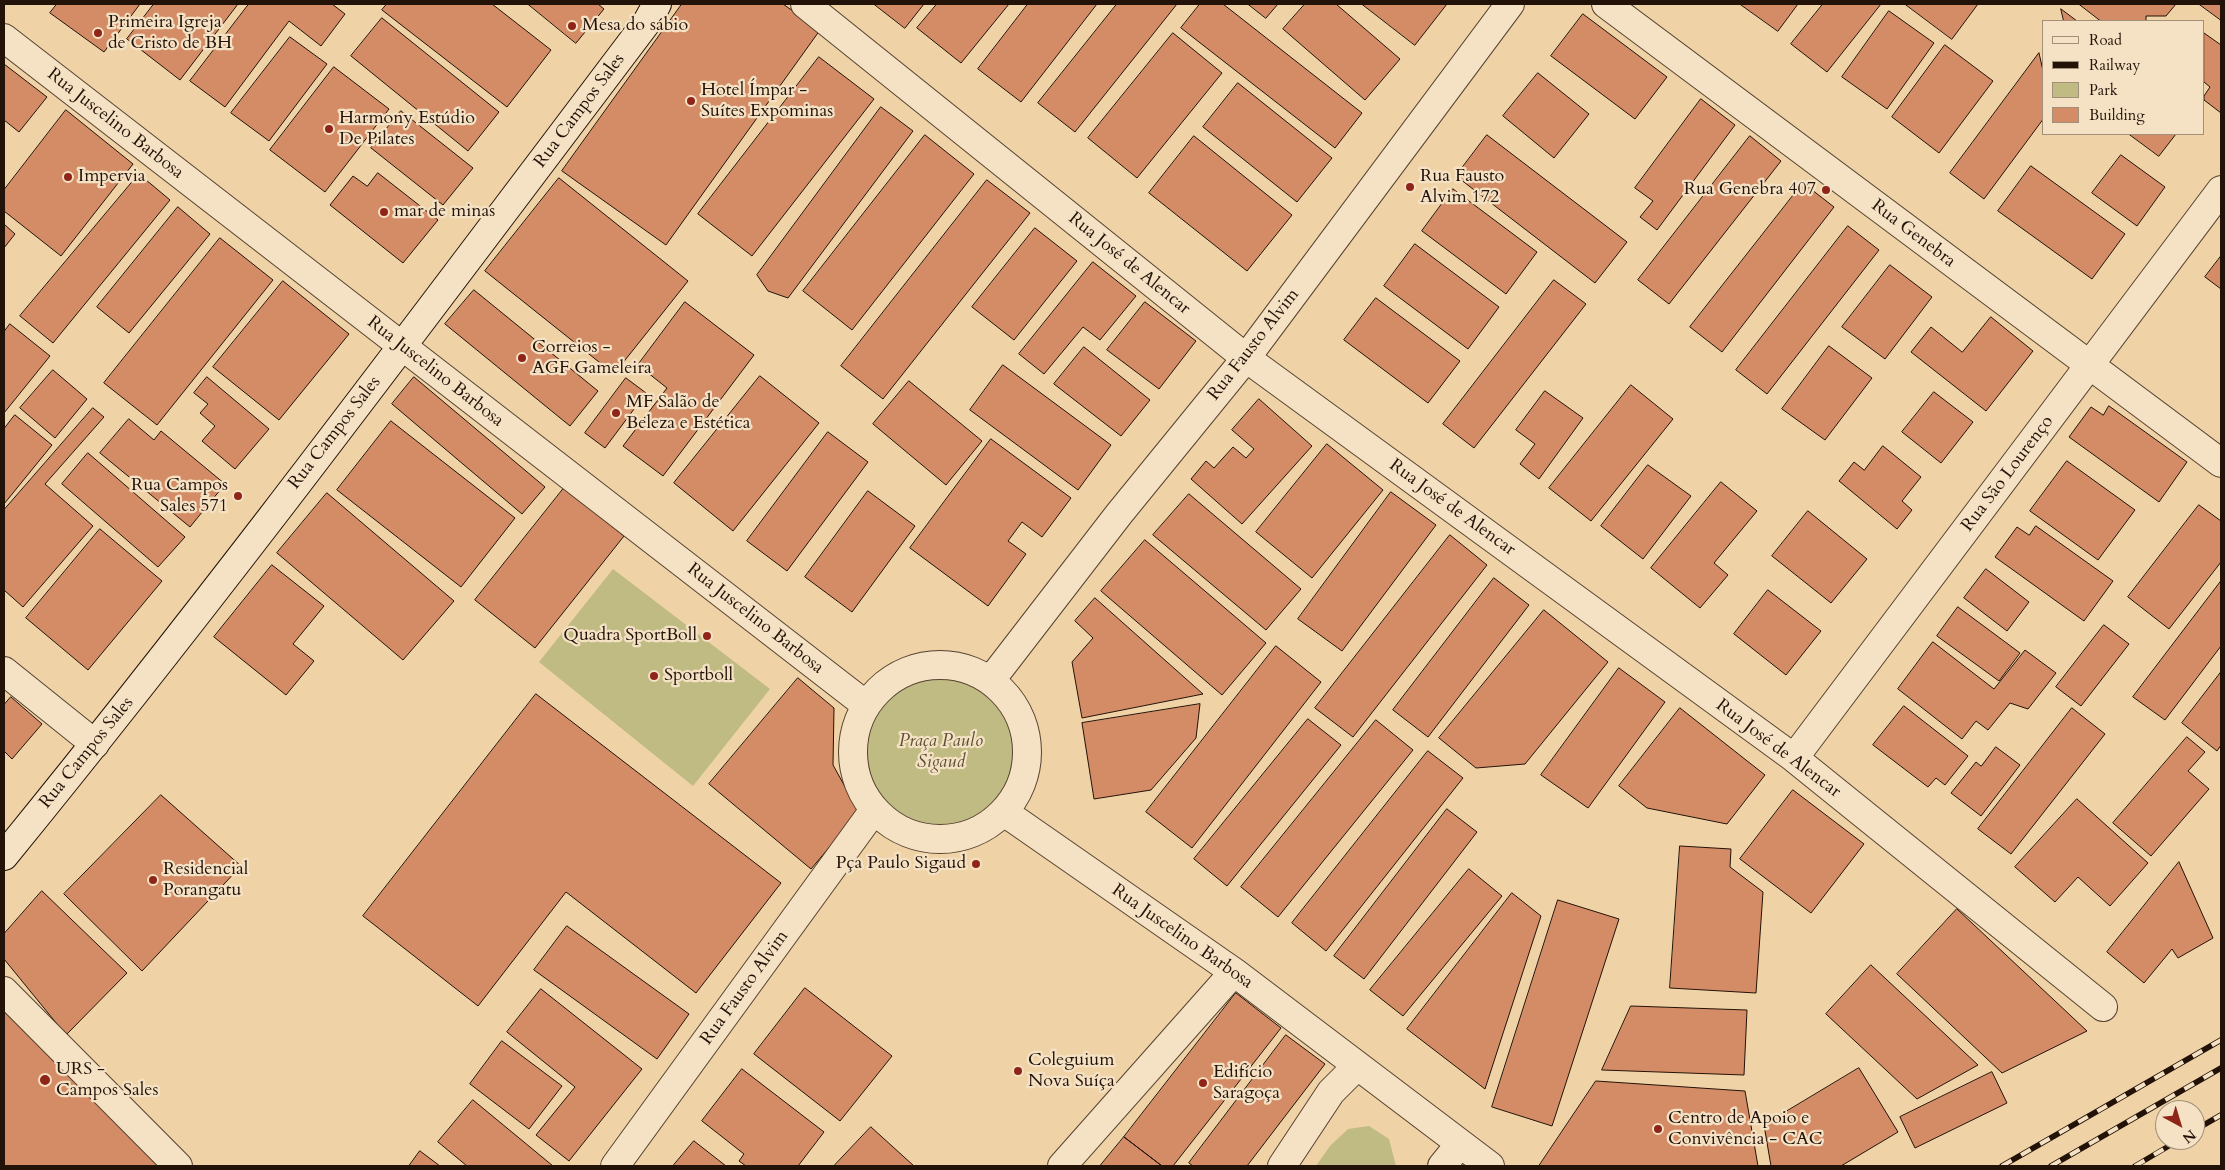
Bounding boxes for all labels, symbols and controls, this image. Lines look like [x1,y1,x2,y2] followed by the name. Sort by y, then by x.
[108,12,232,54] place label: Primeira Igreja de Cristo de BH
[582,15,688,37] place label: Mesa do sábio
[566,20,578,32] marker: Mesa do sábio
[2042,20,2205,135] legend
[92,27,104,39] marker: Primeira Igreja de Cristo de BH
[2089,30,2122,50] text: Road
[530,50,630,172] street label: Rua Campos Sales
[2089,55,2140,75] text: Railway
[42,64,188,184] street label: Rua Juscelino Barbosa
[701,80,833,122] place label: Hotel Ímpar - Suítes Expominas
[2089,80,2118,100] text: Park
[685,95,697,107] marker: Hotel Ímpar - Suítes Expominas
[2089,105,2145,125] text: Building
[339,108,475,150] place label: Harmony Estúdio De Pilates
[323,123,335,135] marker: Harmony Estúdio De Pilates
[78,166,146,188] place label: Impervia
[1420,166,1504,208] place label: Rua Fausto Alvim 172
[62,171,74,183] marker: Impervia
[1684,179,1816,201] place label: Rua Genebra 407
[1404,181,1416,193] marker: Rua Fausto Alvim 172
[1820,184,1832,196] marker: Rua Genebra 407
[1867,195,1959,273] street label: Rua Genebra
[394,201,495,223] place label: mar de minas
[378,206,390,218] marker: mar de minas
[1064,208,1194,320] street label: Rua José de Alencar
[1204,285,1304,405] street label: Rua Fausto Alvim
[362,312,508,432] street label: Rua Juscelino Barbosa
[532,337,652,379] place label: Correios - AGF Gameleira
[516,352,528,364] marker: Correios - AGF Gameleira
[284,372,386,494] street label: Rua Campos Sales
[626,392,751,434] place label: MF Salão de Beleza e Estética
[610,407,622,419] marker: MF Salão de Beleza e Estética
[1957,412,2059,536] street label: Rua São Lourenço
[1385,455,1519,561] street label: Rua José de Alencar
[131,475,228,518] place label: Rua Campos Sales 571
[232,490,244,502] marker: Rua Campos Sales 571
[682,559,828,679] street label: Rua Juscelino Barbosa
[563,625,697,647] place label: Quadra SportBoll
[701,630,713,642] marker: Quadra SportBoll
[664,665,733,687] place label: Sportboll
[648,670,660,682] marker: Sportboll
[35,693,139,813] street label: Rua Campos Sales
[1711,695,1845,803] street label: Rua José de Alencar
[899,731,983,774] park label: Praça Paulo Sigaud
[836,853,966,875] place label: Pça Paulo Sigaud
[970,858,982,870] marker: Pça Paulo Sigaud
[163,859,248,902] place label: Residencial Porangatu
[147,874,159,886] marker: Residencial Porangatu
[1107,880,1257,994] street label: Rua Juscelino Barbosa
[696,927,794,1049] street label: Rua Fausto Alvim
[1028,1050,1115,1092] place label: Coleguium Nova Suíça
[56,1059,158,1102] place label: URS - Campos Sales
[1213,1062,1280,1104] place label: Edifício Saragoça
[1012,1065,1024,1077] marker: Coleguium Nova Suíça
[38,1073,52,1087] marker: URS - Campos Sales
[1197,1077,1209,1089] marker: Edifício Saragoça
[2155,1100,2205,1150] north arrow
[1668,1108,1822,1150] place label: Centro de Apoio e Convivência - CAC
[1652,1123,1664,1135] marker: Centro de Apoio e Convivência - CAC
[2178,1125,2200,1147] text: N

